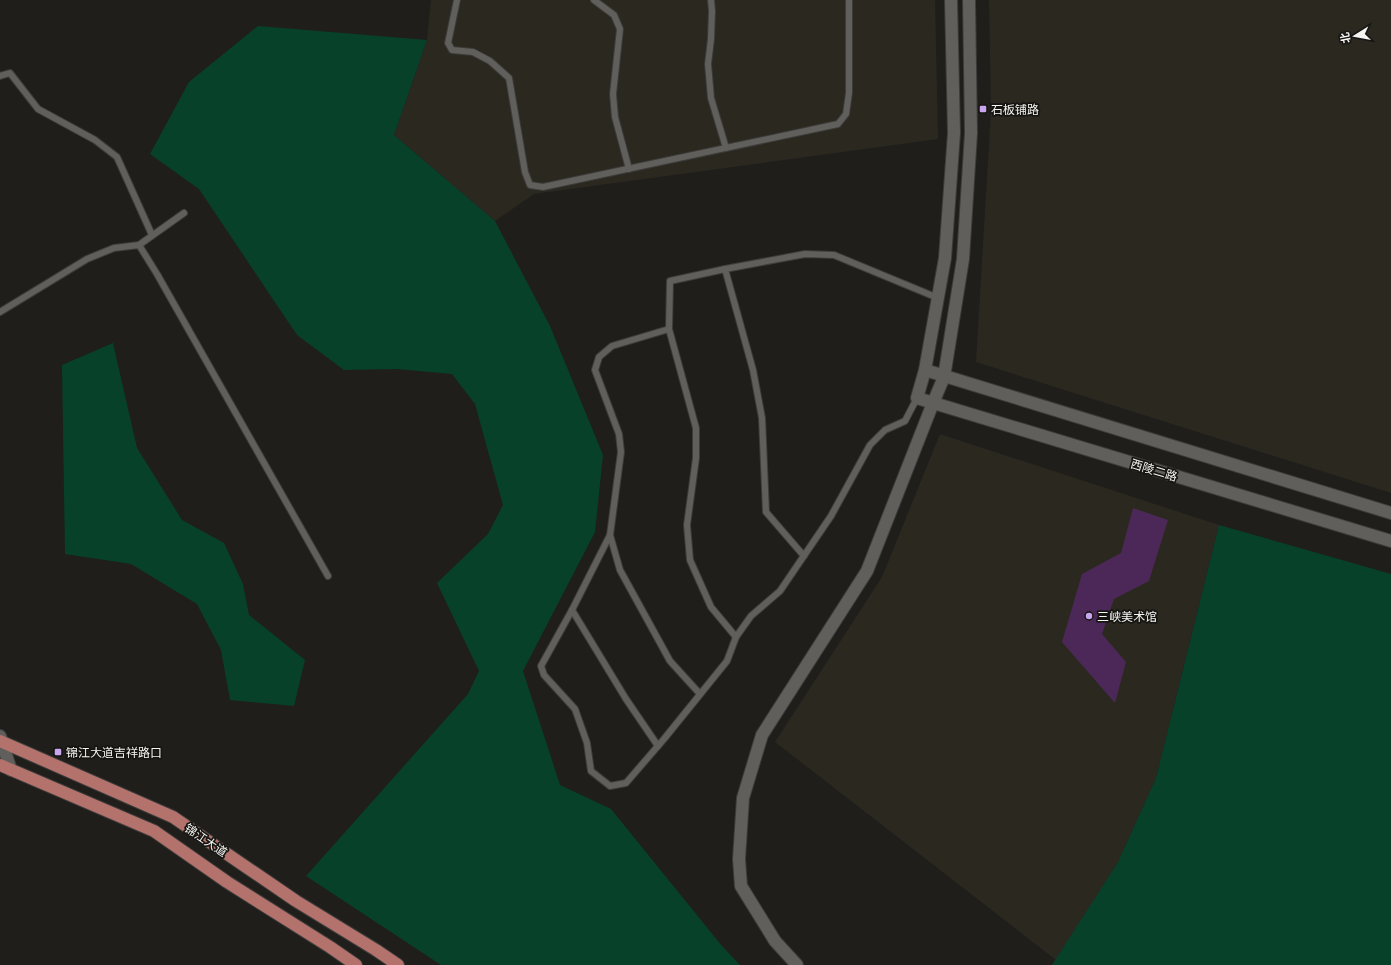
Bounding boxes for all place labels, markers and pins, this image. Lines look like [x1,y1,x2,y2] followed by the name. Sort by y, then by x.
[991,102,1039,117] place label: 石板铺路
[978,104,988,114] marker: 石板铺路
[1097,609,1157,624] place label: 三峡美术馆
[1084,611,1094,621] marker: 三峡美术馆
[66,745,162,760] place label: 锦江大道吉祥路口
[53,747,63,757] marker: 锦江大道吉祥路口

